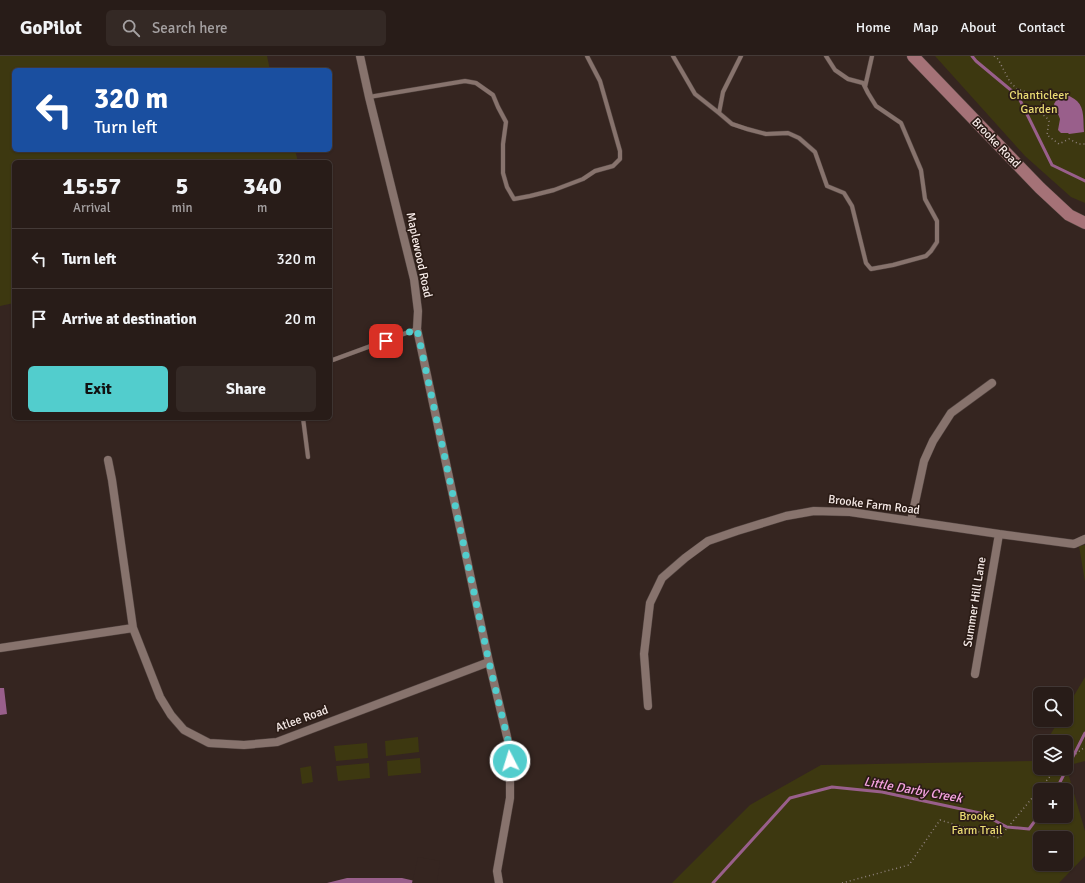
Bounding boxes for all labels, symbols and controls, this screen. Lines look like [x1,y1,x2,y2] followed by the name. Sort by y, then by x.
[106,10,386,46] search box
[20,16,82,40] text: GoPilot
[120,17,142,39] icon: search
[152,19,228,37] text: Search here
[856,19,891,36] text: Home
[913,19,938,36] text: Map
[960,19,996,36] text: About
[1018,19,1065,36] text: Contact
[94,82,168,116] text: 320 m
[28,84,80,136] icon: left
[1009,88,1069,117] park label: Chanticleer Garden
[968,115,1024,171] street label: Brooke Road
[94,116,157,138] text: Turn left
[62,171,121,201] text: 15:57
[176,171,188,201] text: 5
[243,171,282,201] text: 340
[73,200,110,216] text: Arrival
[172,200,193,216] text: min
[257,200,267,216] text: m
[403,211,435,299] street label: Maplewood Road
[28,248,50,270] icon: left
[62,250,116,268] text: Turn left
[276,250,316,268] text: 320 m
[28,308,50,330] icon: arrive
[62,310,197,328] text: Arrive at destination
[285,310,316,328] text: 20 m
[369,324,403,358] pin
[375,330,397,352] icon: arrive
[28,366,168,412] button: Exit
[176,366,316,412] button: Share
[827,492,921,518] street label: Brooke Farm Road
[960,556,990,648] street label: Summer Hill Lane
[1033,687,1073,871] map controls
[1033,687,1073,727] button: search
[274,703,330,735] street label: Atlee Road
[1033,735,1073,775] button: layers
[489,740,531,782] position arrow
[863,773,965,807] water label: Little Darby Creek
[1033,783,1073,823] button: +
[951,809,1003,838] park label: Brooke Farm Trail
[1033,831,1073,871] button: −

